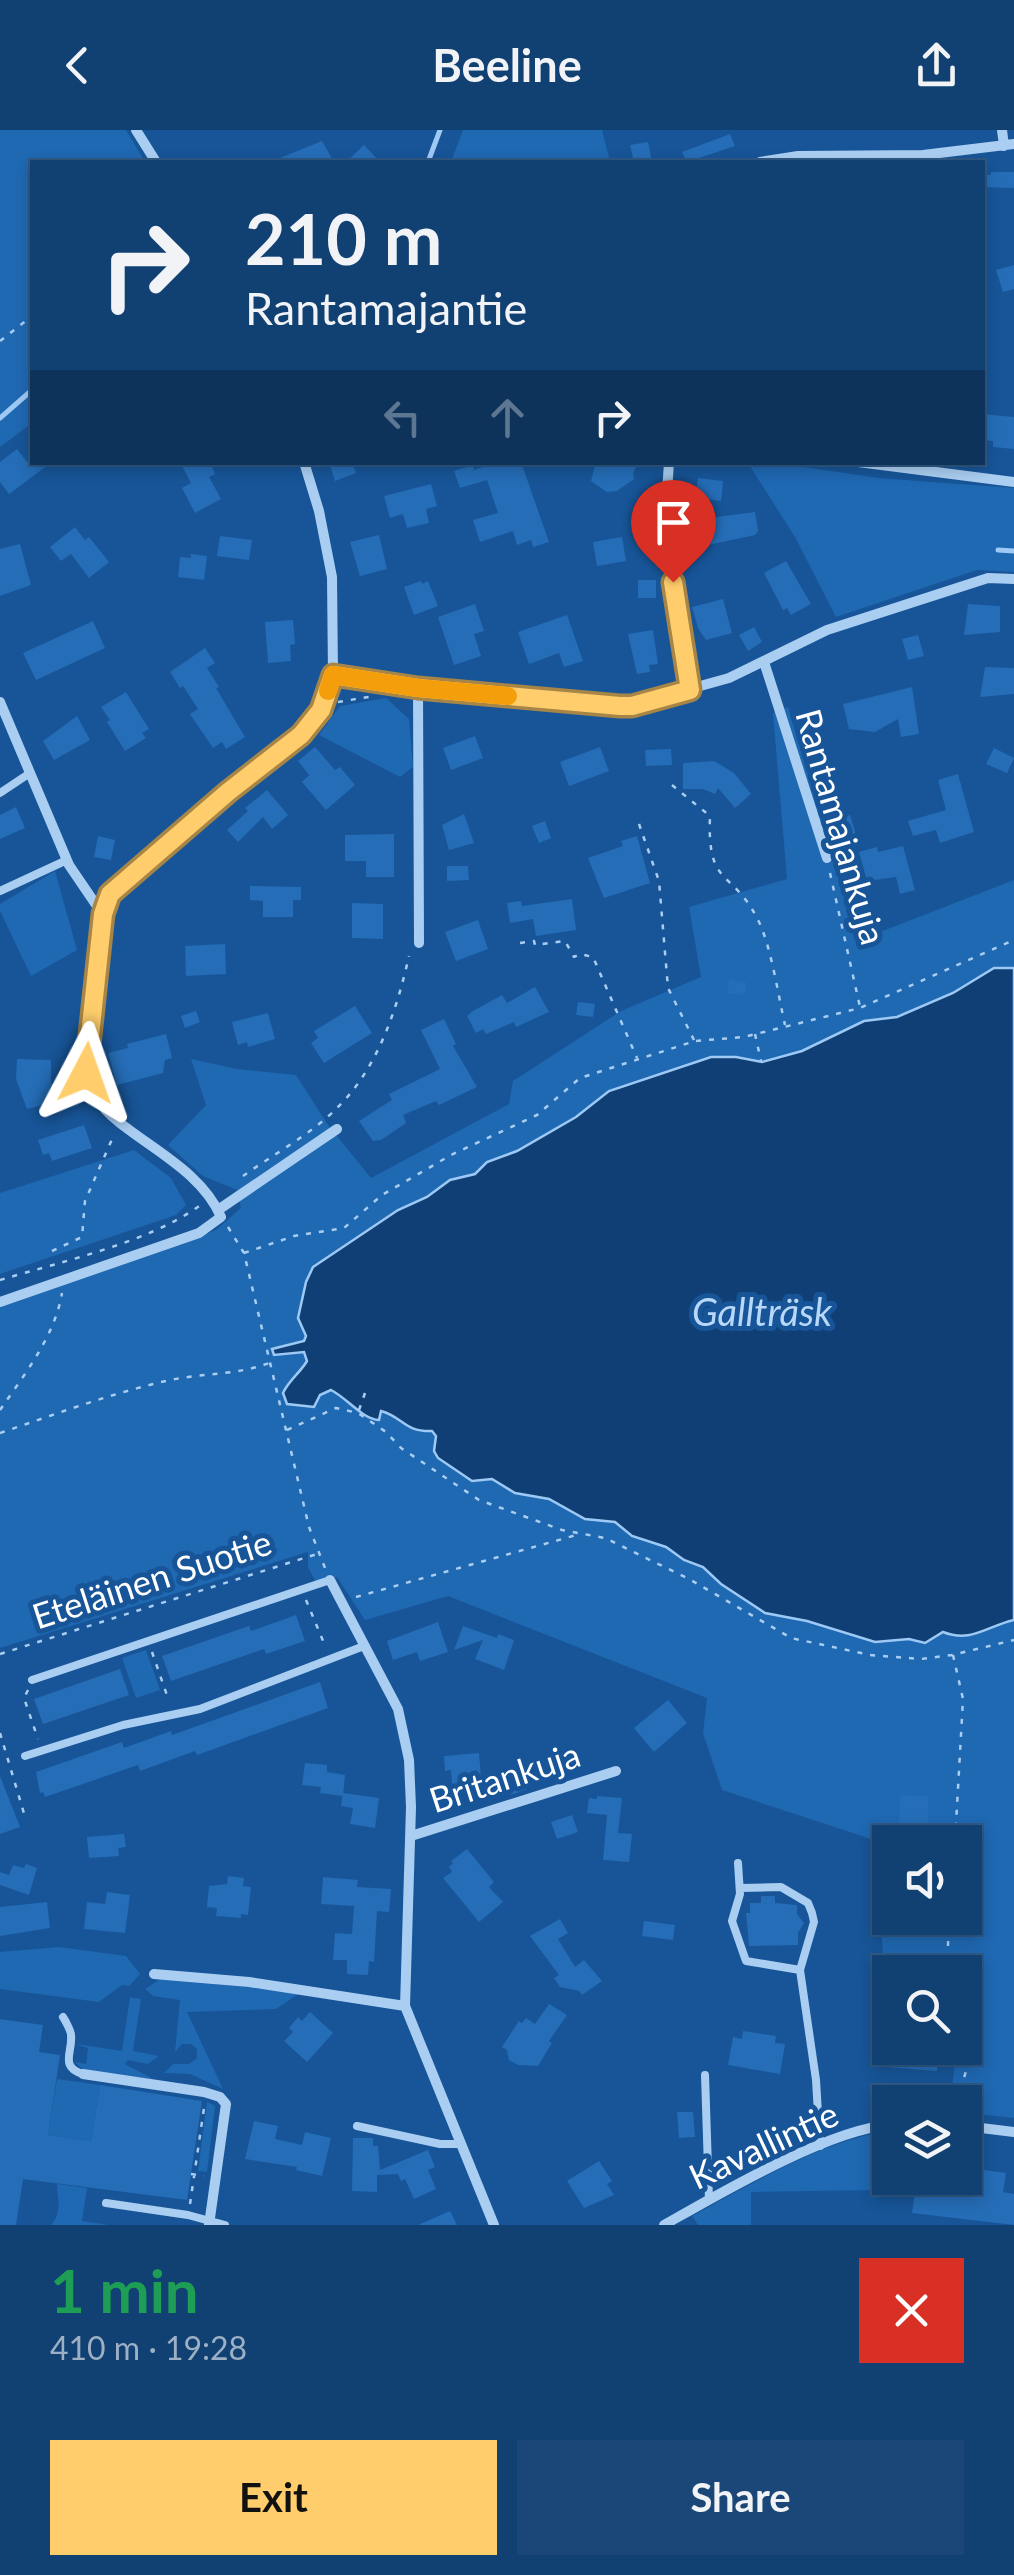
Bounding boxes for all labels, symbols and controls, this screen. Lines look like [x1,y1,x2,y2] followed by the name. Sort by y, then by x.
[50,38,105,93] icon: back
[432,38,582,92] text: Beeline
[909,38,964,93] icon: share
[245,196,442,280] text: 210 m
[80,200,210,330] icon: right
[245,281,527,335] text: Rantamajantie
[375,390,430,445] icon: left
[480,390,535,445] icon: ahead
[585,390,640,445] icon: right
[631,480,716,583] pin
[646,495,701,550] icon: arrive
[788,704,896,949] street label: Rantamajankuja
[34,1021,138,1125] position arrow
[692,1288,833,1334] water label: Gallträsk
[27,1520,276,1636] street label: Eteläinen Suotie
[424,1732,585,1820] street label: Britankuja
[872,1825,982,2195] map controls
[872,1825,982,1935] button: sound
[872,1955,982,2065] button: search
[872,2085,982,2195] button: layers
[682,2091,844,2197] street label: Kavallintie
[50,2254,199,2326] text: 1 min
[859,2258,964,2363] button: close
[50,2328,247,2367] text: 410 m · 19:28
[50,2440,497,2555] button: Exit
[517,2440,964,2555] button: Share

